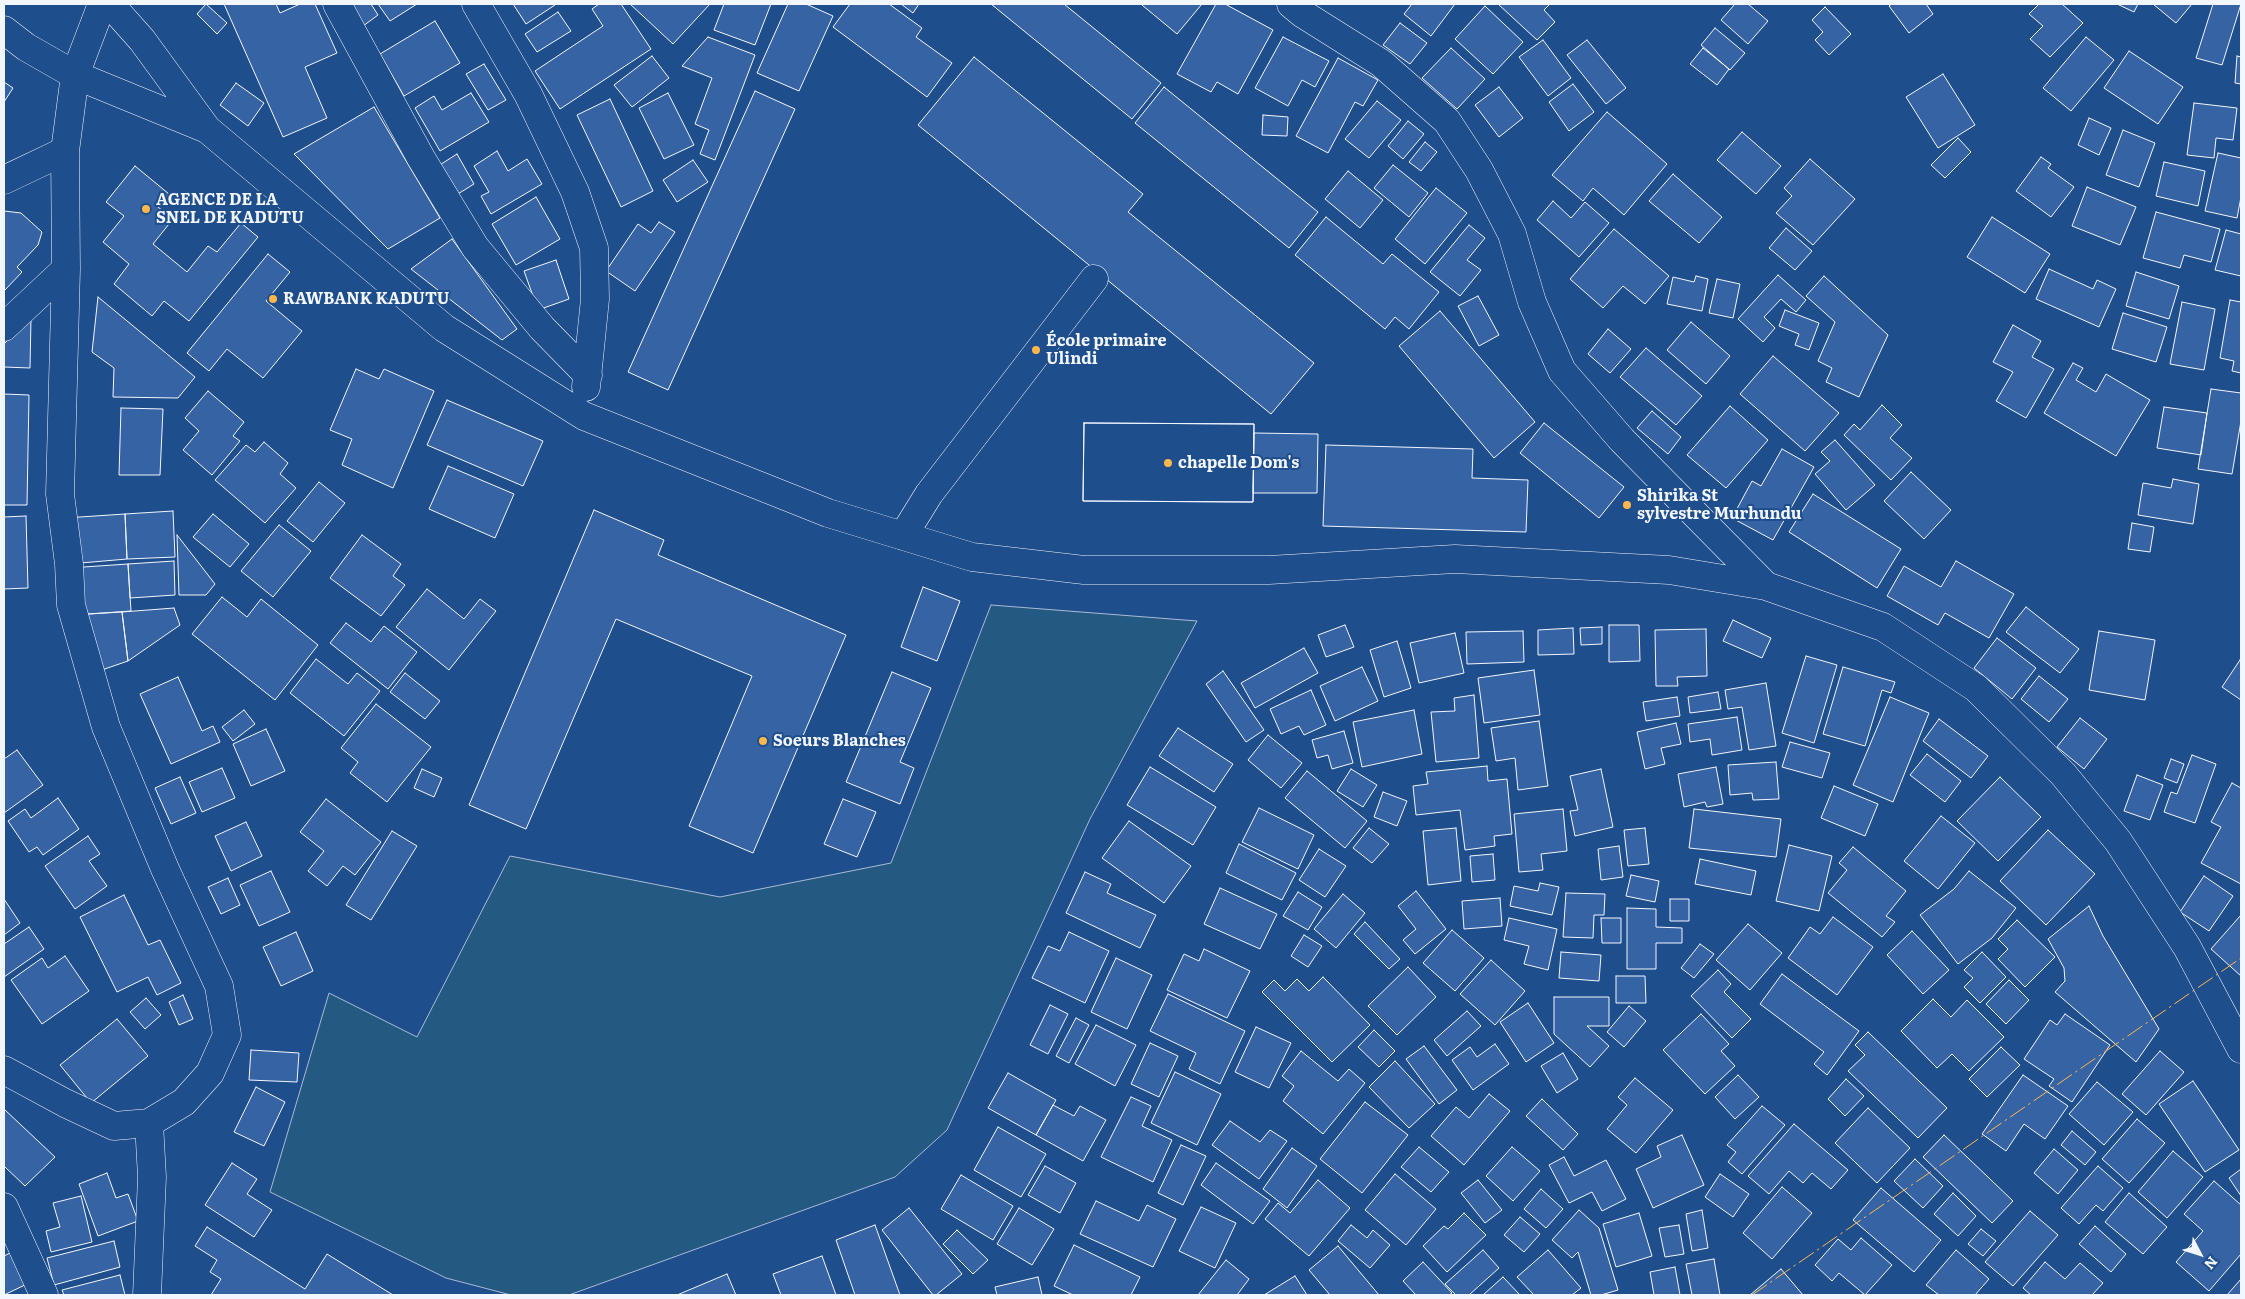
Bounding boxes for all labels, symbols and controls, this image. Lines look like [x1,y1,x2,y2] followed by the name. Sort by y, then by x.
[156,190,304,228] place label: AGENCE DE LA SNEL DE KADUTU
[140,203,152,215] marker: AGENCE DE LA SNEL DE KADUTU
[283,289,449,309] place label: RAWBANK KADUTU
[267,293,279,305] marker: RAWBANK KADUTU
[1046,331,1167,369] place label: École primaire Ulindi
[1030,344,1042,356] marker: École primaire Ulindi
[1178,453,1299,473] place label: chapelle Dom's
[1162,457,1174,469] marker: chapelle Dom's
[1637,486,1802,524] place label: Shirika St sylvestre Murhundu
[1621,499,1633,511] marker: Shirika St sylvestre Murhundu
[773,731,906,751] place label: Soeurs Blanches
[757,735,769,747] marker: Soeurs Blanches
[2175,1229,2225,1279] north arrow
[2200,1253,2223,1275] text: N

